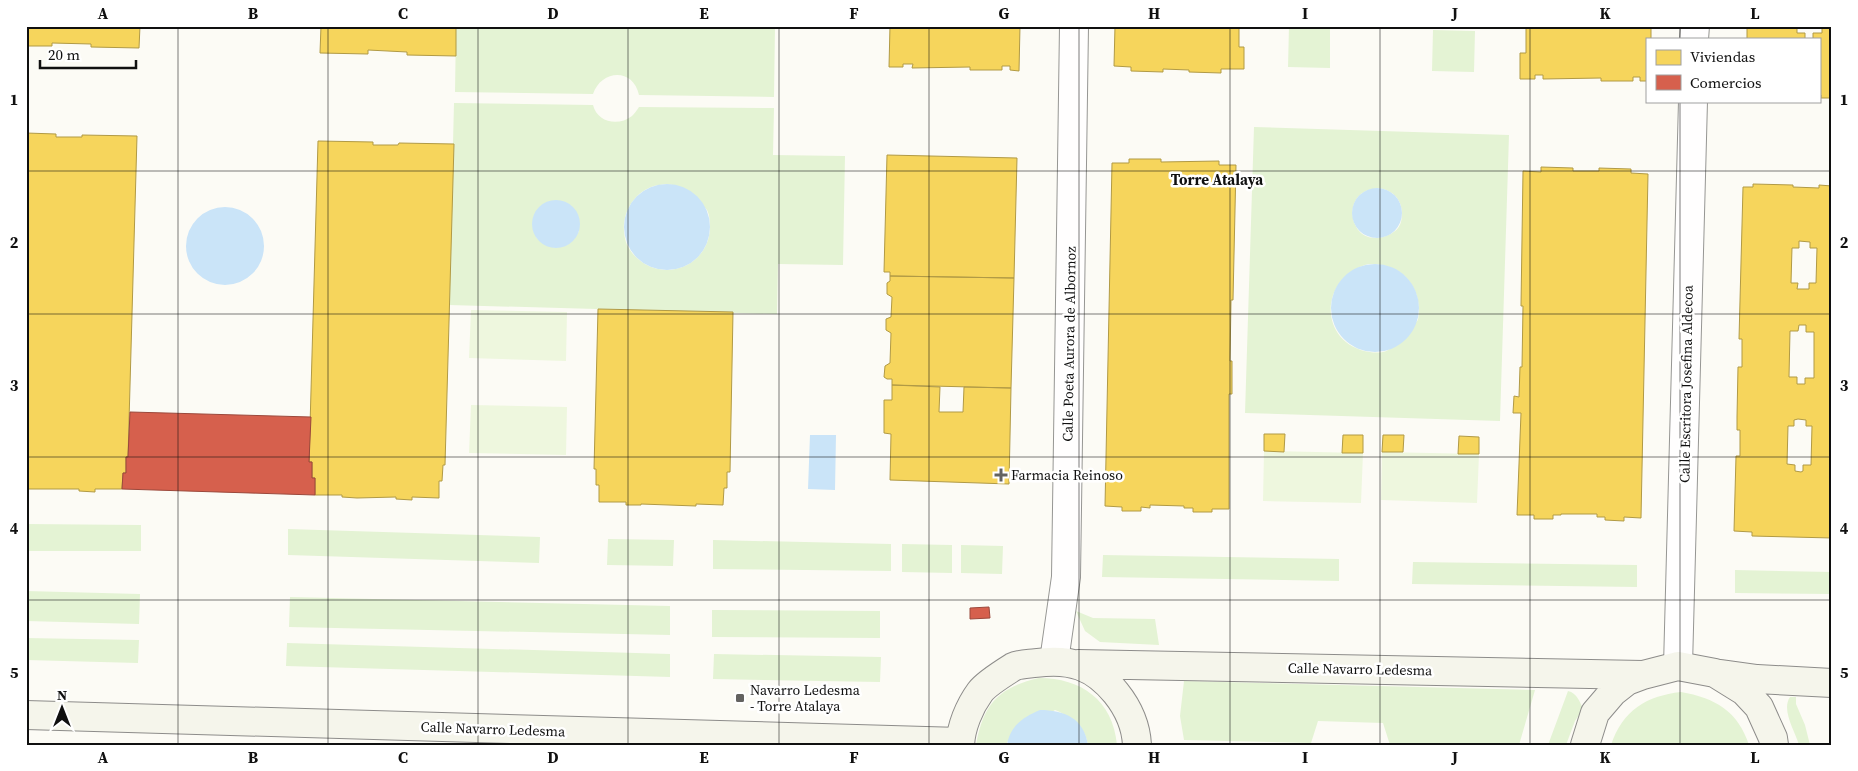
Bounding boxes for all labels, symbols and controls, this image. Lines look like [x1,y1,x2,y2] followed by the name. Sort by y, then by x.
[98,2,109,24] text: A
[248,2,259,24] text: B
[398,2,408,24] text: C
[547,2,559,24] text: D
[699,2,709,24] text: E
[849,2,859,24] text: F
[999,2,1010,24] text: G
[1148,2,1160,24] text: H
[1302,2,1308,24] text: I
[1451,2,1458,24] text: J
[1599,2,1611,24] text: K
[1750,2,1760,24] text: L
[40,38,136,70] scale bar
[1646,38,1820,102] legend
[48,44,80,65] text: 20 m
[1690,46,1755,67] text: Viviendas
[1690,72,1762,93] text: Comercios
[10,88,18,110] text: 1
[1840,88,1848,110] text: 1
[1171,169,1264,190] district label: Torre Atalaya
[10,231,19,253] text: 2
[1840,231,1849,253] text: 2
[1057,246,1081,442] street label: Calle Poeta Aurora de Albornoz
[1674,284,1698,483] street label: Calle Escritora Josefina Aldecoa
[10,374,19,396] text: 3
[1840,374,1849,396] text: 3
[1011,465,1123,485] place label: Farmacia Reinoso
[995,469,1007,481] marker: Farmacia Reinoso
[10,517,19,539] text: 4
[1840,517,1849,539] text: 4
[1288,658,1433,680] street label: Calle Navarro Ledesma
[10,661,19,683] text: 5
[1840,661,1849,683] text: 5
[750,680,861,716] place label: Navarro Ledesma - Torre Atalaya
[38,684,88,734] north arrow
[57,685,67,705] text: N
[734,692,746,704] marker: Navarro Ledesma - Torre Atalaya
[420,716,566,742] street label: Calle Navarro Ledesma
[98,746,109,768] text: A
[248,746,259,768] text: B
[398,746,408,768] text: C
[547,746,559,768] text: D
[699,746,709,768] text: E
[849,746,859,768] text: F
[999,746,1010,768] text: G
[1148,746,1160,768] text: H
[1302,746,1308,768] text: I
[1451,746,1458,768] text: J
[1599,746,1611,768] text: K
[1750,746,1760,768] text: L

